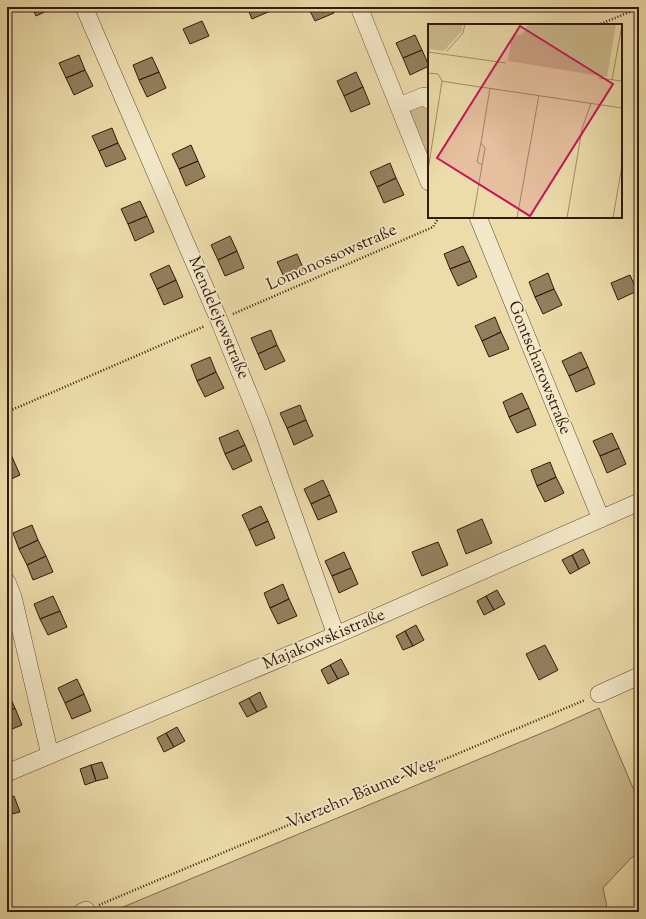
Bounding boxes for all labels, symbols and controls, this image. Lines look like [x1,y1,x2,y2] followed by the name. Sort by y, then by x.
[428,24,622,218] inset map
[263,218,401,298] street label: Lomonossowstraße
[181,253,255,383] street label: Mendelejewstraße
[501,298,577,439] street label: Gontscharowstraße
[259,603,389,677] street label: Majakowskistraße
[283,752,439,836] street label: Vierzehn-Bäume-Weg

